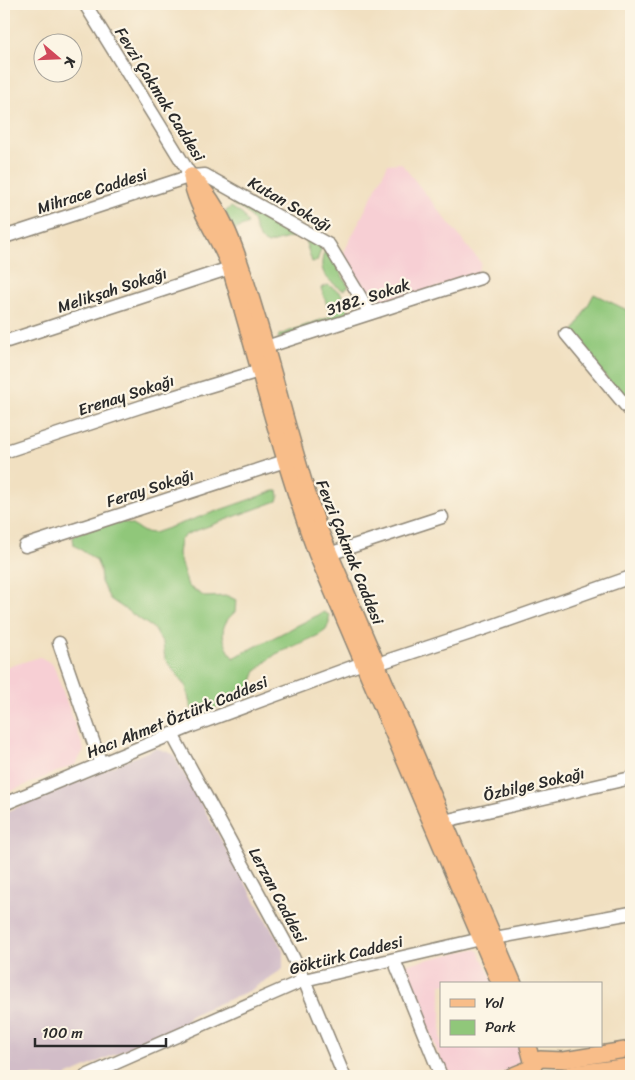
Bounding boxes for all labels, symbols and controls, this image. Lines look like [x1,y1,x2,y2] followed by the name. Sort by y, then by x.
[107,21,214,168] street label: Fevzi Çakmak Caddesi
[32,32,82,82] north arrow
[56,53,83,72] text: K
[33,159,151,222] street label: Mihrace Caddesi
[242,168,338,240] street label: Kutan Sokağı
[53,259,171,321] street label: Melikşah Sokağı
[322,270,414,324] street label: 3182. Sokak
[74,366,178,424] street label: Erenay Sokağı
[102,460,198,516] street label: Feray Sokağı
[308,475,393,630] street label: Fevzi Çakmak Caddesi
[82,667,273,767] street label: Hacı Ahmet Öztürk Caddesi
[481,758,587,810] street label: Özbilge Sokağı
[241,842,316,949] street label: Lerzan Caddesi
[286,927,406,983] street label: Göktürk Caddesi
[440,982,602,1048] legend
[485,990,504,1016] text: Yol
[485,1014,516,1040] text: Park
[35,1015,166,1047] scale bar
[42,1020,83,1046] text: 100 m

